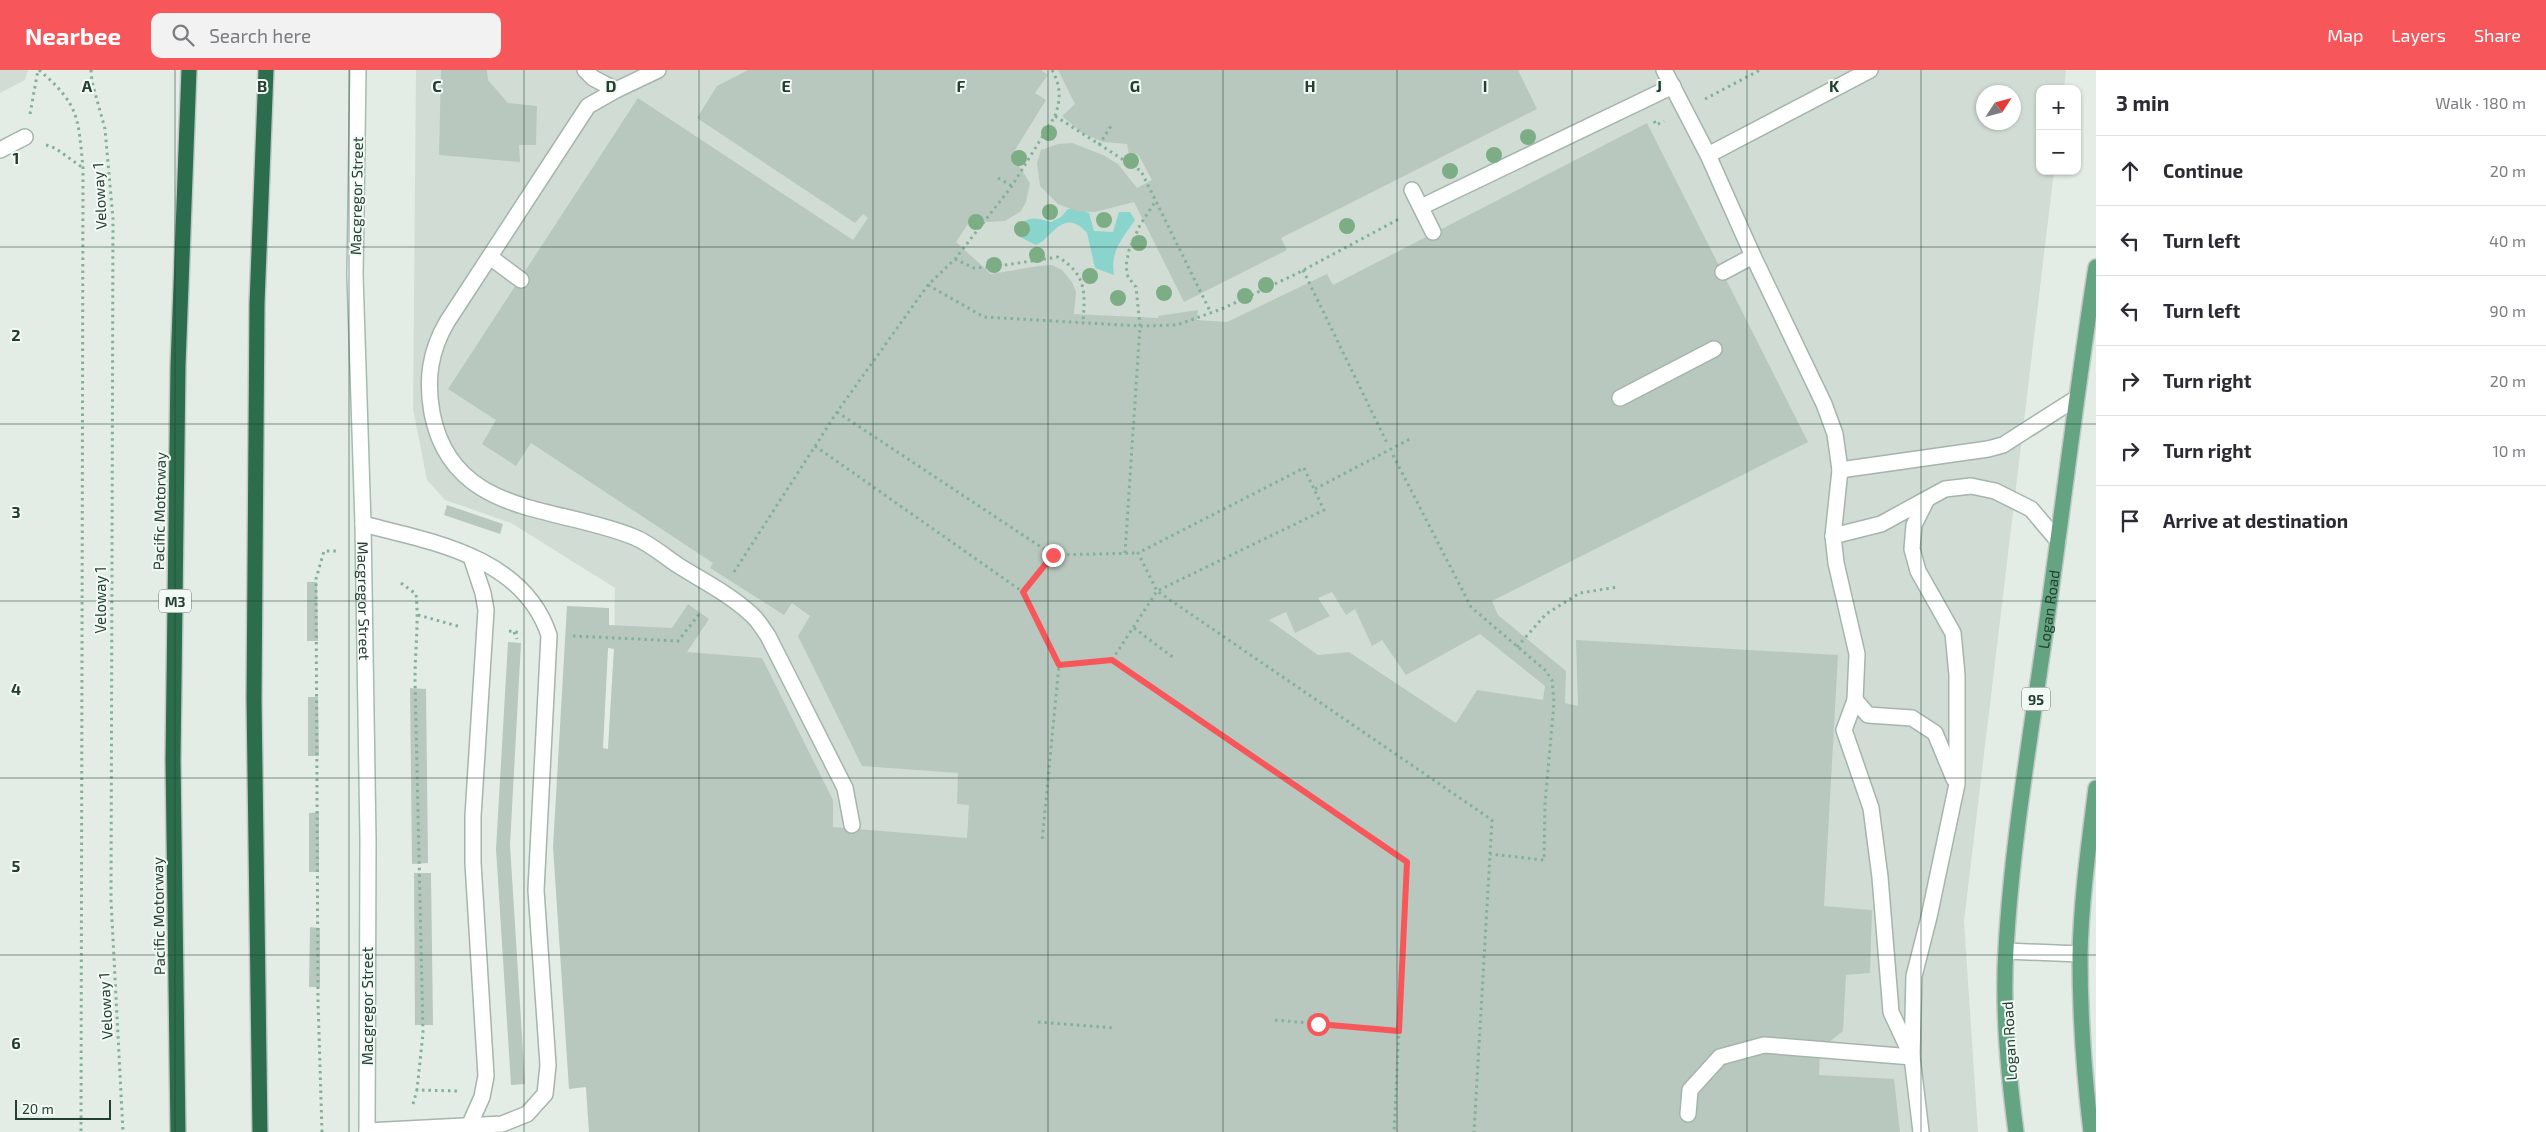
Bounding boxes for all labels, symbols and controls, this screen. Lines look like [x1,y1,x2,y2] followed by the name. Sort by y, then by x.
[151,13,501,58] search box
[25,21,121,50] text: Nearbee
[169,21,197,49] icon: search
[209,24,311,47] text: Search here
[2327,24,2363,46] text: Map
[2391,24,2446,46] text: Layers
[2474,24,2521,46] text: Share
[82,76,93,95] text: A
[257,76,267,95] text: B
[432,76,442,95] text: C
[606,76,617,95] text: D
[781,76,791,95] text: E
[957,76,966,95] text: F
[1130,76,1140,95] text: G
[1304,76,1316,95] text: H
[1483,76,1487,95] text: I
[1656,76,1662,95] text: J
[1829,76,1840,95] text: K
[1976,85,2021,130] north arrow
[2036,85,2081,175] map controls
[2036,85,2081,130] button: +
[2116,90,2169,115] text: 3 min
[2435,93,2526,112] text: Walk · 180 m
[2036,130,2081,175] button: −
[346,136,366,255] street label: Macgregor Street
[13,148,19,167] text: 1
[2116,157,2144,185] icon: ahead
[2163,159,2243,182] text: Continue
[2490,161,2526,180] text: 20 m
[88,162,110,230] street label: Veloway 1
[2116,227,2144,255] icon: left
[2163,229,2240,252] text: Turn left
[2489,231,2526,250] text: 40 m
[2116,297,2144,325] icon: left
[2163,299,2240,322] text: Turn left
[2490,301,2526,320] text: 90 m
[11,325,21,344] text: 2
[2116,367,2144,395] icon: right
[2163,369,2251,392] text: Turn right
[2490,371,2526,390] text: 20 m
[2116,437,2144,465] icon: right
[2163,439,2251,462] text: Turn right
[2492,441,2526,460] text: 10 m
[149,452,169,570] street label: Pacific Motorway
[11,502,21,521] text: 3
[2116,507,2144,535] icon: arrive
[2163,509,2348,532] text: Arrive at destination
[354,541,374,661] street label: Macgregor Street
[1042,544,1065,567] route end
[91,566,109,634] street label: Veloway 1
[2034,569,2063,650] street label: Logan Road
[159,590,191,612] road number: M3
[11,679,21,698] text: 4
[2022,688,2050,710] road number: 95
[12,856,21,875] text: 5
[148,857,168,975] street label: Pacific Motorway
[358,946,376,1065] street label: Macgregor Street
[94,972,116,1040] street label: Veloway 1
[1998,1001,2020,1081] street label: Logan Road
[1307,1013,1330,1036] route start
[11,1033,21,1052] text: 6
[15,1097,111,1120] scale bar
[22,1100,54,1117] text: 20 m

